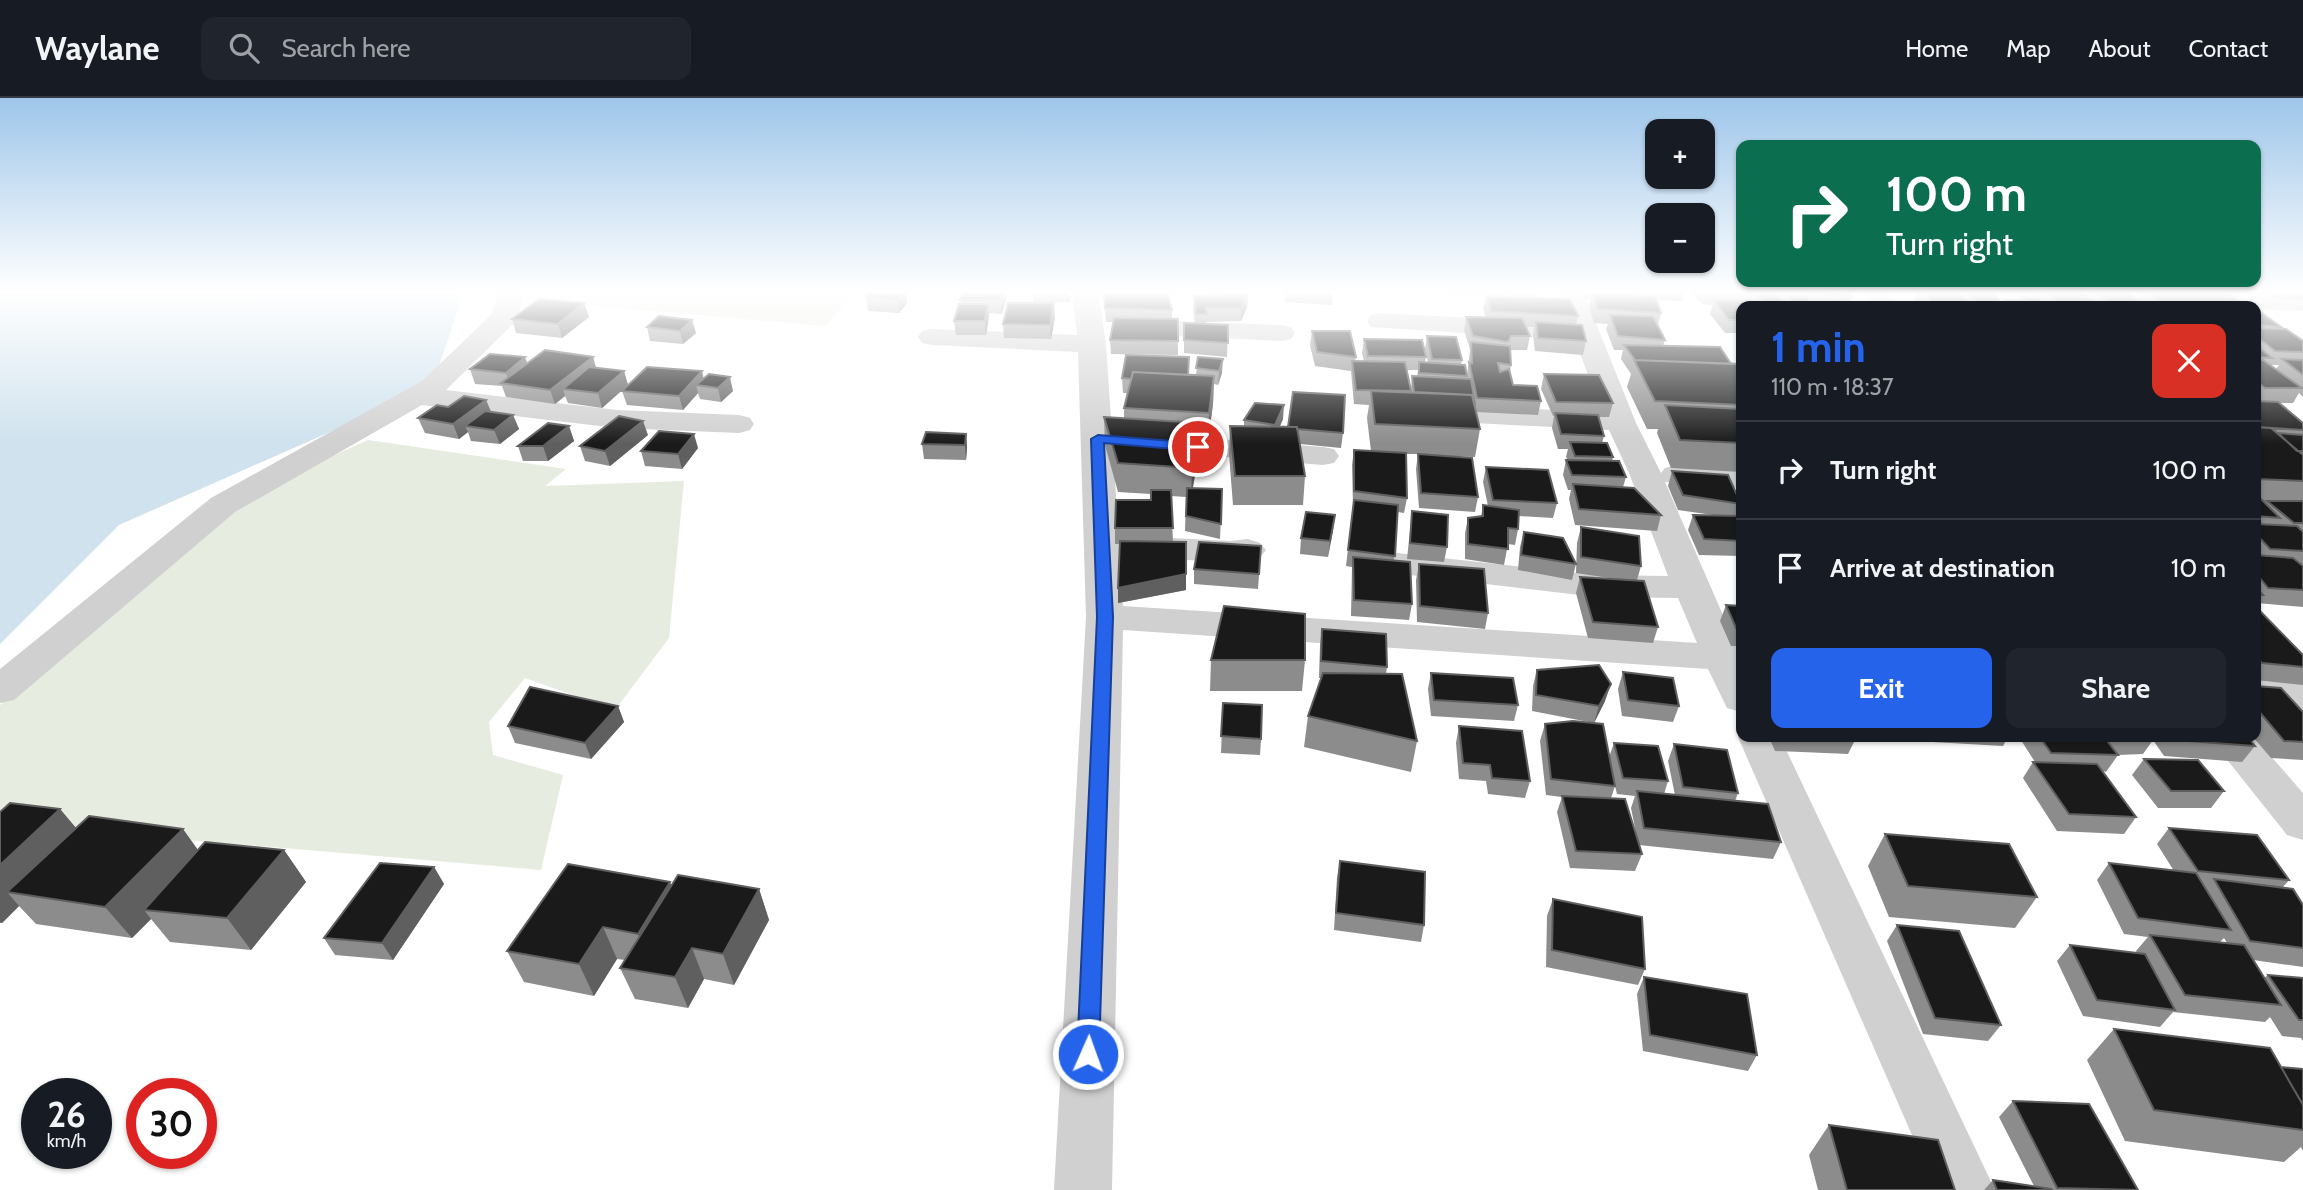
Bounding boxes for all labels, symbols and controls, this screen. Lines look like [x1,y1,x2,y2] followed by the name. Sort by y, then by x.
[201,17,691,80] search box
[35,28,159,68] text: Waylane
[225,29,263,67] icon: search
[281,32,411,64] text: Search here
[1905,34,1968,63] text: Home
[2006,34,2051,63] text: Map
[2089,34,2151,63] text: About
[2189,34,2268,63] text: Contact
[1645,119,1715,273] map controls
[1645,119,1715,189] button: +
[1886,164,2027,223] text: 100 m
[1771,168,1862,259] icon: right
[1645,203,1715,273] button: −
[1886,224,2013,263] text: Turn right
[1771,321,1866,373] text: 1 min
[2152,324,2226,398] button: close
[1771,373,1893,401] text: 110 m · 18:37
[1168,417,1228,477] pin
[1179,428,1217,466] icon: arrive
[1771,451,1809,489] icon: right
[1830,454,1936,486] text: Turn right
[2153,454,2226,486] text: 100 m
[1771,549,1809,587] icon: arrive
[1830,552,2055,584] text: Arrive at destination
[2171,552,2226,584] text: 10 m
[1771,648,1992,728] button: Exit
[2006,648,2226,728] button: Share
[1051,1017,1125,1091] position arrow
[126,1078,217,1169] speed limit sign: 30
[47,1093,86,1136] text: 26
[47,1130,86,1152] text: km/h

